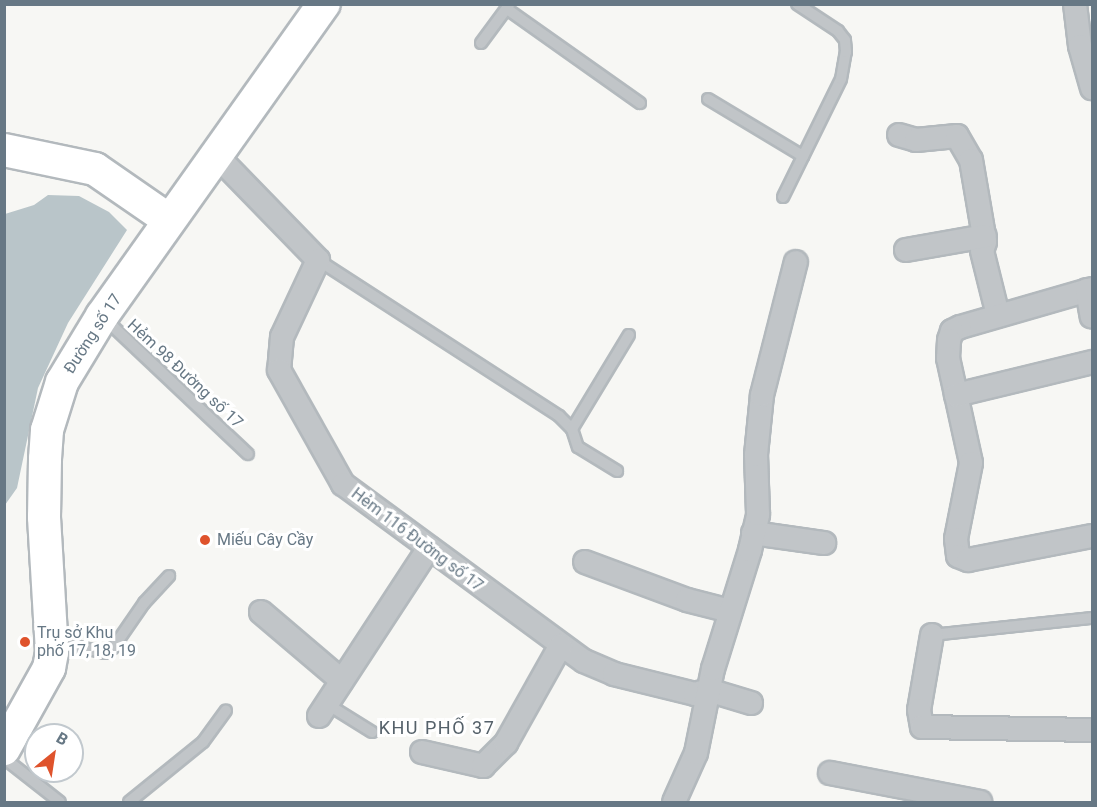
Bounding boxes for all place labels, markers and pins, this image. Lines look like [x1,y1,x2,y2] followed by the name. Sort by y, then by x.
[217,530,313,550] place label: Miếu Cây Cầy
[198,533,212,547] marker: Miếu Cây Cầy
[37,623,136,661] place label: Trụ sở Khu phố 17, 18, 19
[18,635,32,649] marker: Trụ sở Khu phố 17, 18, 19

